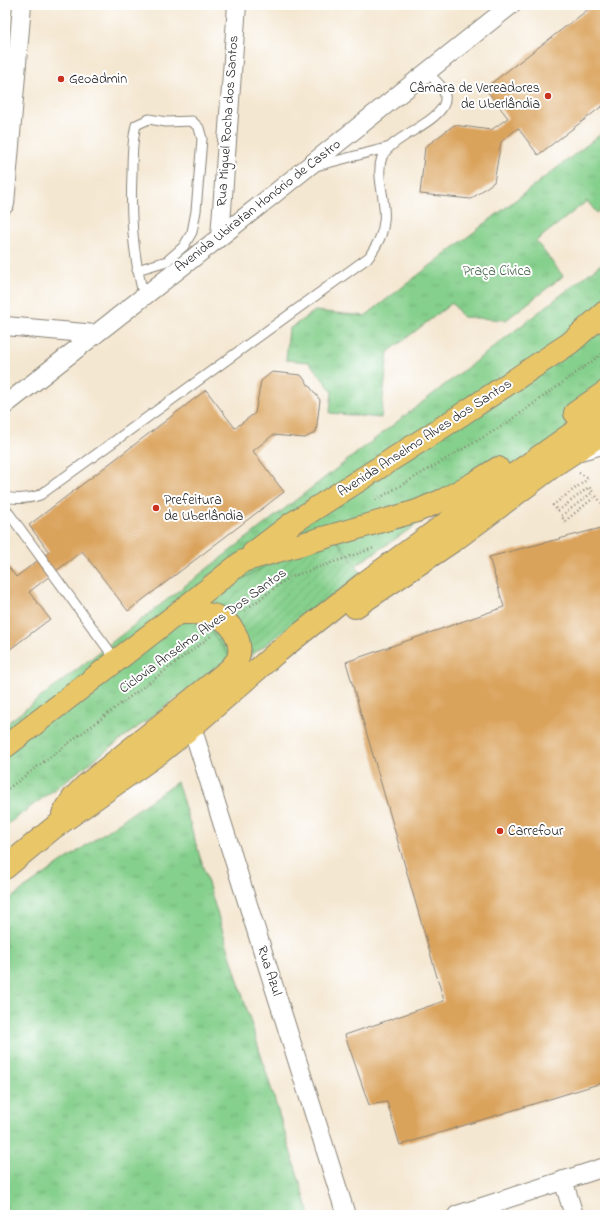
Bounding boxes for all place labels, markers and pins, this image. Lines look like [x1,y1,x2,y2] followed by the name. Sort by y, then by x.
[69,69,127,90] place label: Geoadmin
[56,74,66,84] marker: Geoadmin
[409,78,540,115] place label: Câmara de Vereadores de Uberlândia
[543,91,553,101] marker: Câmara de Vereadores de Uberlândia
[164,490,243,527] place label: Prefeitura de Uberlândia
[151,503,161,513] marker: Prefeitura de Uberlândia
[508,821,564,842] place label: Carrefour
[495,826,505,836] marker: Carrefour

